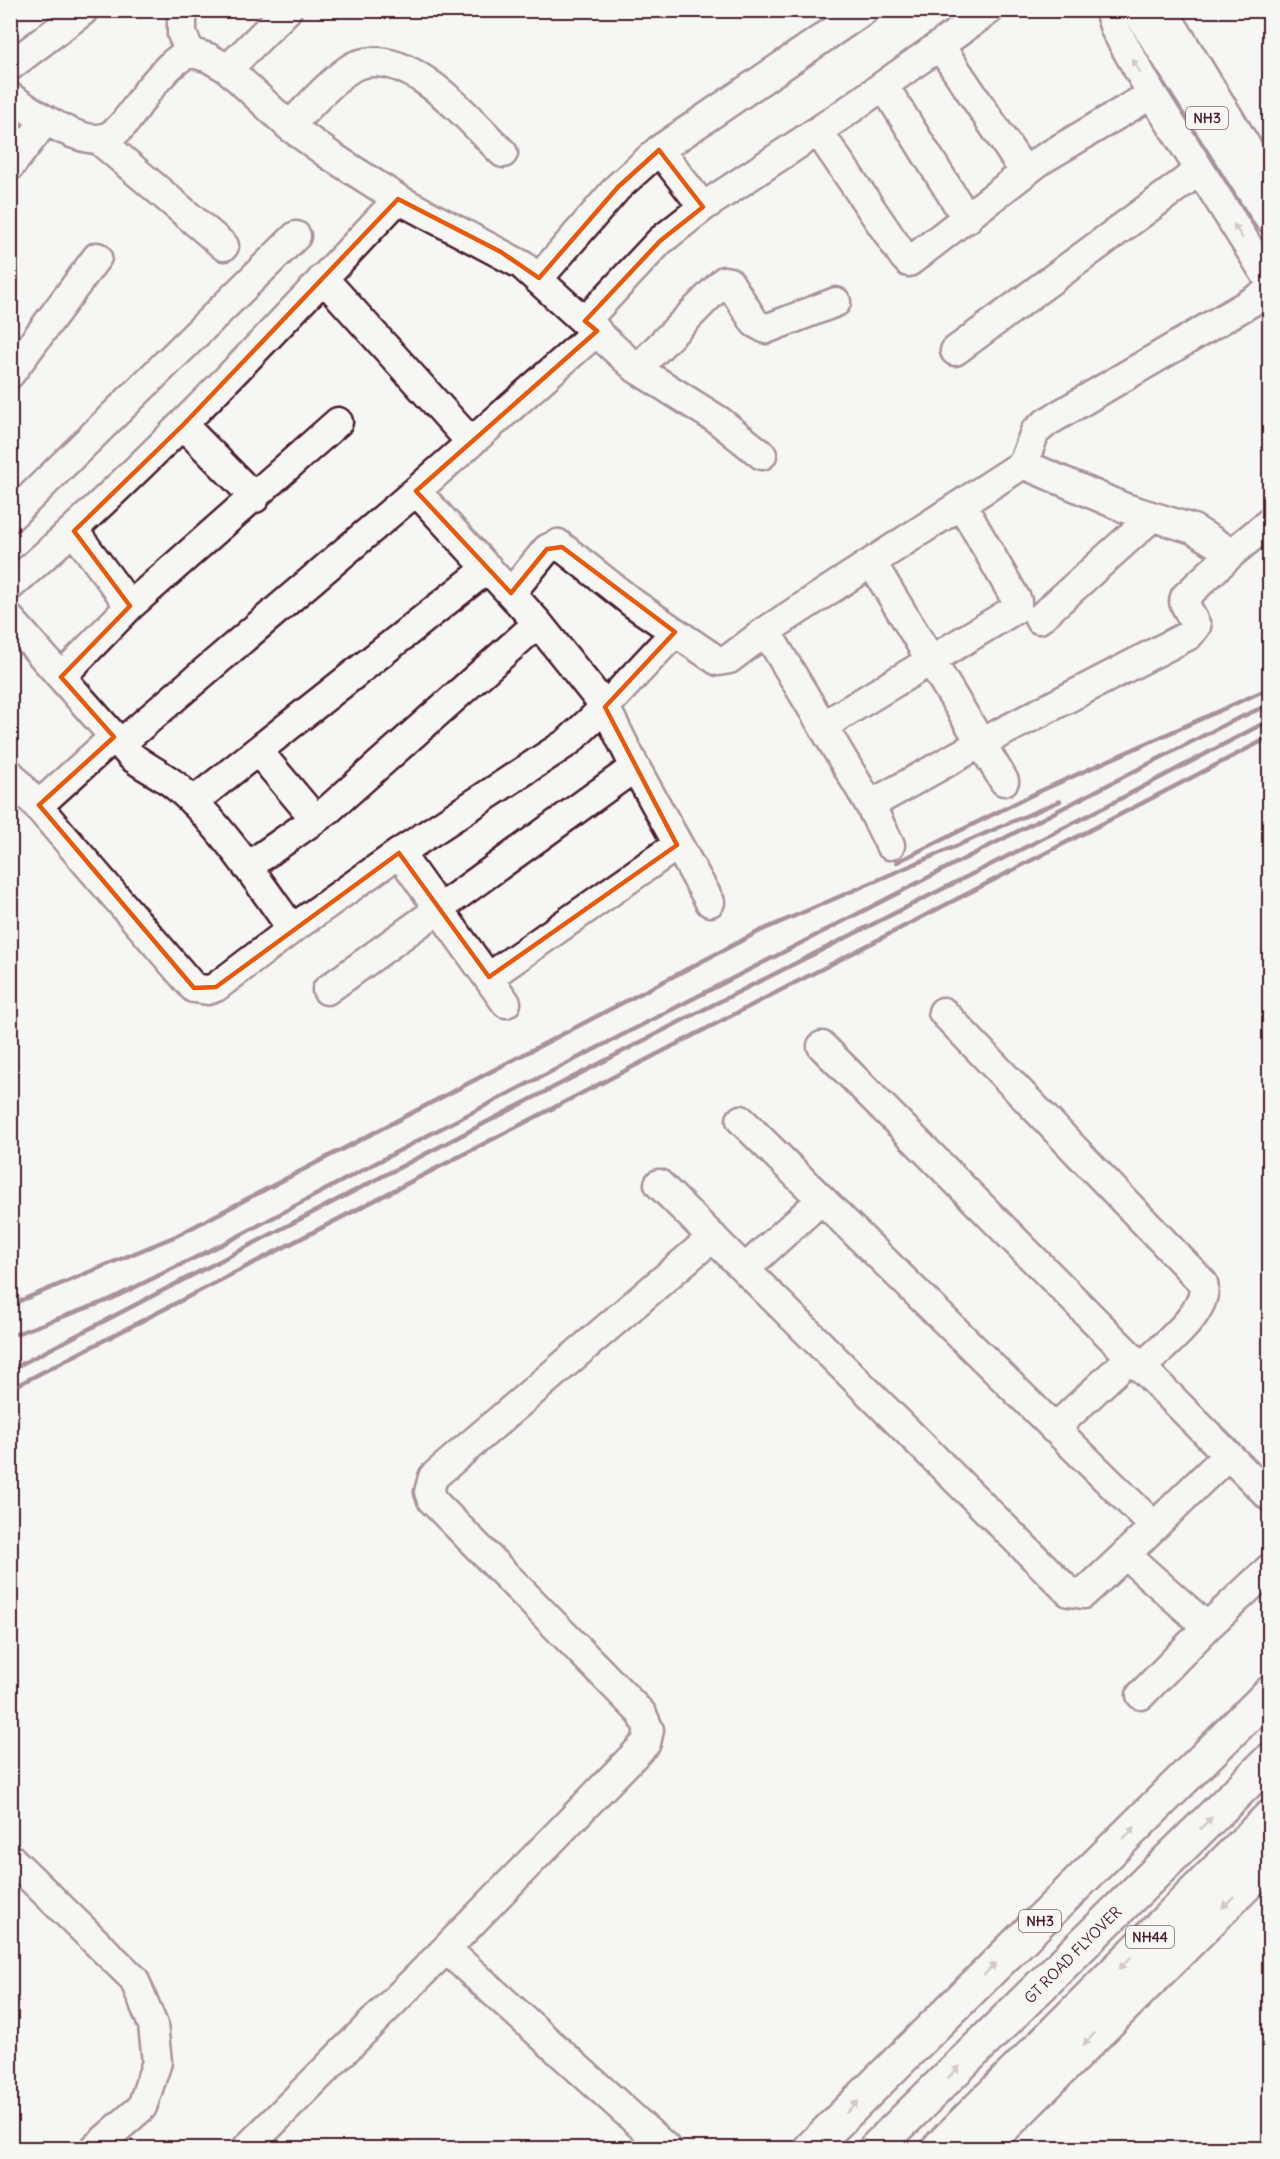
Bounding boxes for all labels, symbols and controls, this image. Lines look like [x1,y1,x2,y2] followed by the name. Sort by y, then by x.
[1131,57,1141,74] one-way arrow
[1186,107,1228,129] road number: NH3
[1233,223,1244,240] one-way arrow
[1198,1817,1212,1831] one-way arrow
[1122,1826,1136,1840] one-way arrow
[1220,1895,1235,1909] one-way arrow
[1020,1902,1126,2007] street label: GT ROAD FLYOVER
[1019,1910,1061,1932] road number: NH3
[1126,1926,1174,1948] road number: NH44
[1118,1956,1132,1970] one-way arrow
[983,1963,997,1977] one-way arrow
[1082,2032,1096,2047] one-way arrow
[946,2066,960,2080] one-way arrow
[845,2100,859,2114] one-way arrow

